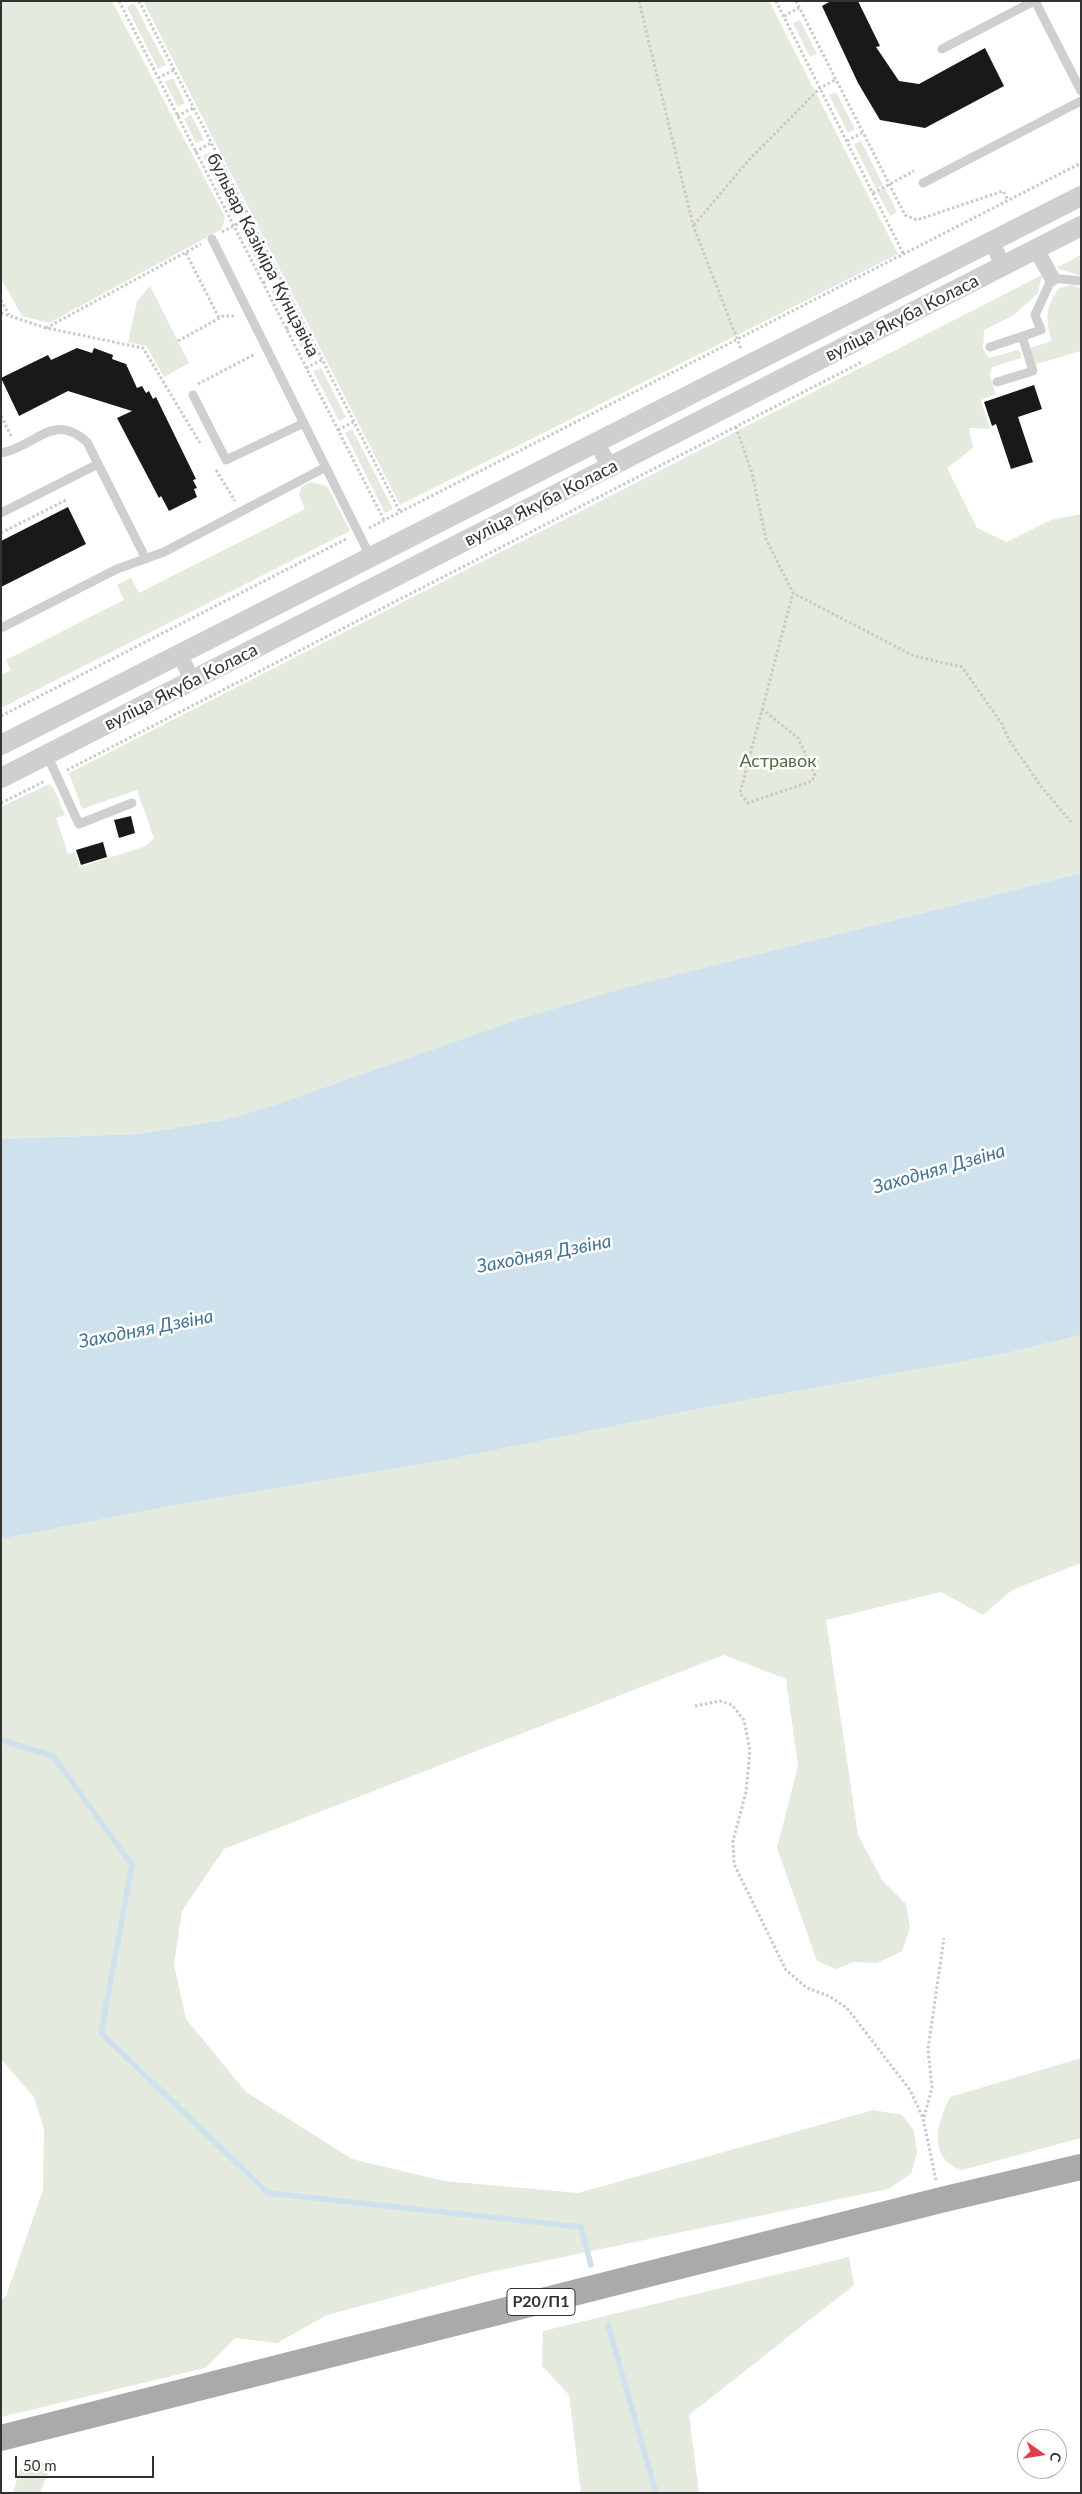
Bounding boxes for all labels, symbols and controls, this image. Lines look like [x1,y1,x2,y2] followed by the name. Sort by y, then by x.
[202,149,324,361] street label: бульвар Казіміра Кунцэвіча
[822,270,982,366] street label: вуліца Якуба Коласа
[461,455,621,551] street label: вуліца Якуба Коласа
[101,639,261,735] street label: вуліца Якуба Коласа
[739,750,817,772] park label: Астравок
[870,1139,1008,1199] water label: Заходняя Дзвіна
[475,1230,613,1278] water label: Заходняя Дзвіна
[77,1305,215,1353] water label: Заходняя Дзвіна
[507,2288,575,2316] road number: Р20/П1
[1017,2429,1067,2479] north arrow
[18,2446,156,2478] scale bar
[1047,2451,1065,2464] text: С
[23,2456,57,2474] text: 50 m

